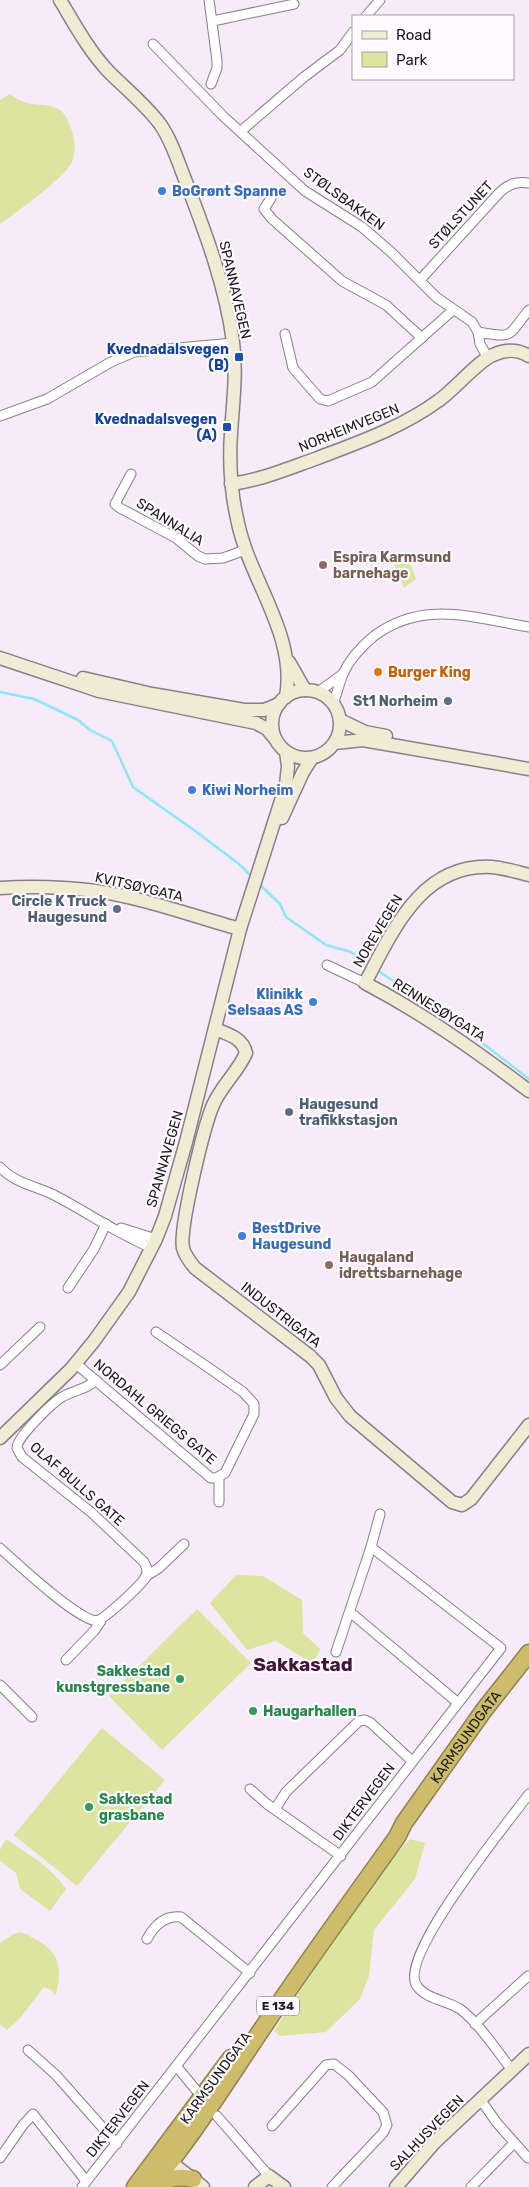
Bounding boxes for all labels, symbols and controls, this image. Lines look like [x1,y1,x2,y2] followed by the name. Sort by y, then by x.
[352,15,514,80] legend
[396,26,432,44] text: Road
[396,51,427,69] text: Park
[300,164,388,234] street label: STØLSBAKKEN
[425,177,497,253] street label: STØLSTUNET
[172,183,286,200] place label: BoGrønt Spanne
[156,185,168,197] marker: BoGrønt Spanne
[215,239,255,341] street label: SPANNAVEGEN
[107,341,229,374] place label: Kvednadalsvegen (B)
[233,351,245,363] marker: Kvednadalsvegen (B)
[296,400,402,456] street label: NORHEIMVEGEN
[95,411,217,444] place label: Kvednadalsvegen (A)
[221,421,233,433] marker: Kvednadalsvegen (A)
[133,495,207,550] street label: SPANNALIA
[333,549,451,582] place label: Espira Karmsund barnehage
[317,559,329,571] marker: Espira Karmsund barnehage
[388,664,471,681] place label: Burger King
[372,666,384,678] marker: Burger King
[353,693,438,710] place label: St1 Norheim
[442,695,454,707] marker: St1 Norheim
[202,782,293,799] place label: Kiwi Norheim
[186,784,198,796] marker: Kiwi Norheim
[93,869,185,906] street label: KVITSØYGATA
[350,891,406,971] street label: NOREVEGEN
[12,893,108,926] place label: Circle K Truck Haugesund
[111,903,123,915] marker: Circle K Truck Haugesund
[389,975,489,1046] street label: RENNESØYGATA
[228,986,304,1019] place label: Klinikk Selsaas AS
[307,996,319,1008] marker: Klinikk Selsaas AS
[299,1096,398,1129] place label: Haugesund trafikkstasjon
[283,1106,295,1118] marker: Haugesund trafikkstasjon
[143,1109,187,1209] street label: SPANNAVEGEN
[252,1220,332,1253] place label: BestDrive Haugesund
[236,1230,248,1242] marker: BestDrive Haugesund
[339,1249,463,1282] place label: Haugaland idrettsbarnehage
[323,1259,335,1271] marker: Haugaland idrettsbarnehage
[238,1278,325,1352] street label: INDUSTRIGATA
[90,1356,220,1468] street label: NORDAHL GRIEGS GATE
[26,1438,128,1530] street label: OLAF BULLS GATE
[253,1653,353,1676] district label: Sakkastad
[56,1663,170,1696] place label: Sakkestad kunstgressbane
[174,1673,186,1685] marker: Sakkestad kunstgressbane
[426,1687,505,1786] street label: KARMSUNDGATA
[263,1703,357,1720] place label: Haugarhallen
[247,1705,259,1717] marker: Haugarhallen
[329,1760,399,1844] street label: DIKTERVEGEN
[99,1791,172,1824] place label: Sakkestad grasbane
[83,1801,95,1813] marker: Sakkestad grasbane
[257,1996,299,2015] road number: E 134
[177,2028,256,2128] street label: KARMSUNDGATA
[83,2077,153,2161] street label: DIKTERVEGEN
[386,2091,468,2175] street label: SALHUSVEGEN

